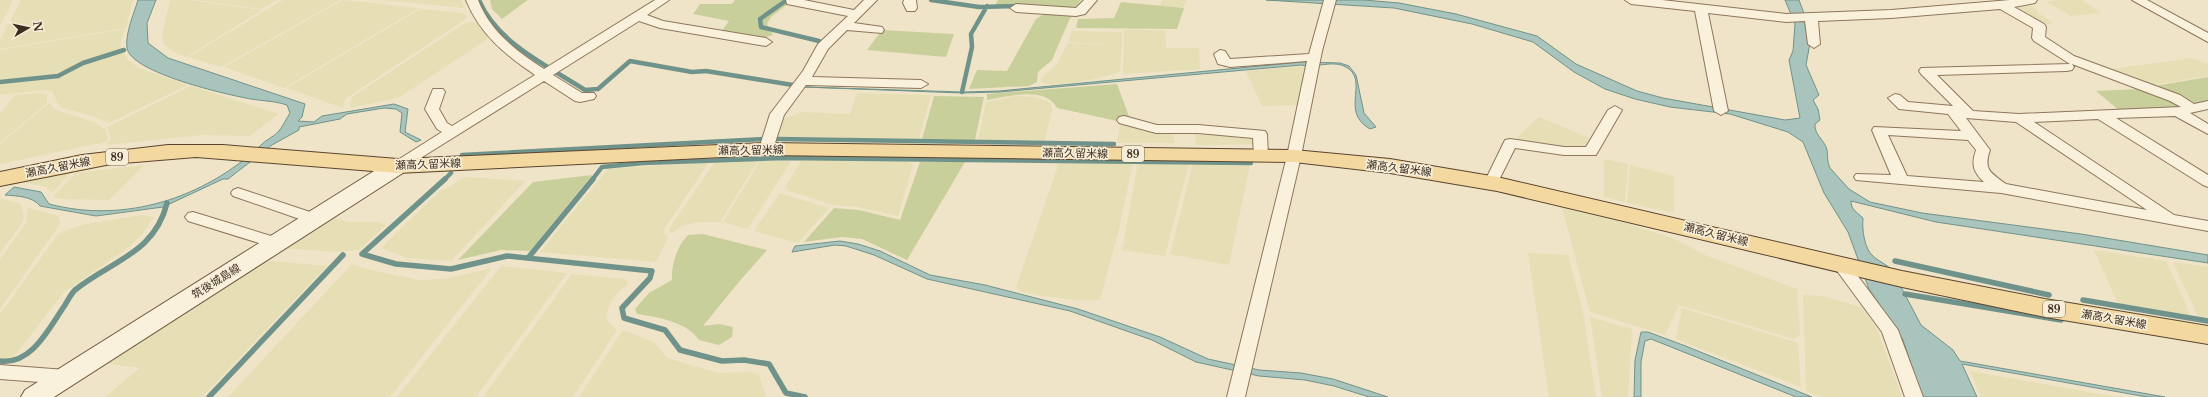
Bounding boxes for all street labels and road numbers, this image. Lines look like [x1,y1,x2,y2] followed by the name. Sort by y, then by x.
[718,142,784,158] street label: 瀬高久留米線
[1042,145,1108,161] street label: 瀬高久留米線
[1122,146,1144,162] road number: 89
[106,149,128,165] road number: 89
[24,154,92,180] street label: 瀬高久留米線
[395,156,461,172] street label: 瀬高久留米線
[1365,157,1433,179] street label: 瀬高久留米線
[1682,219,1750,249] street label: 瀬高久留米線
[189,260,243,302] street label: 筑後城島線
[2043,301,2065,317] road number: 89
[2080,306,2148,332] street label: 瀬高久留米線

